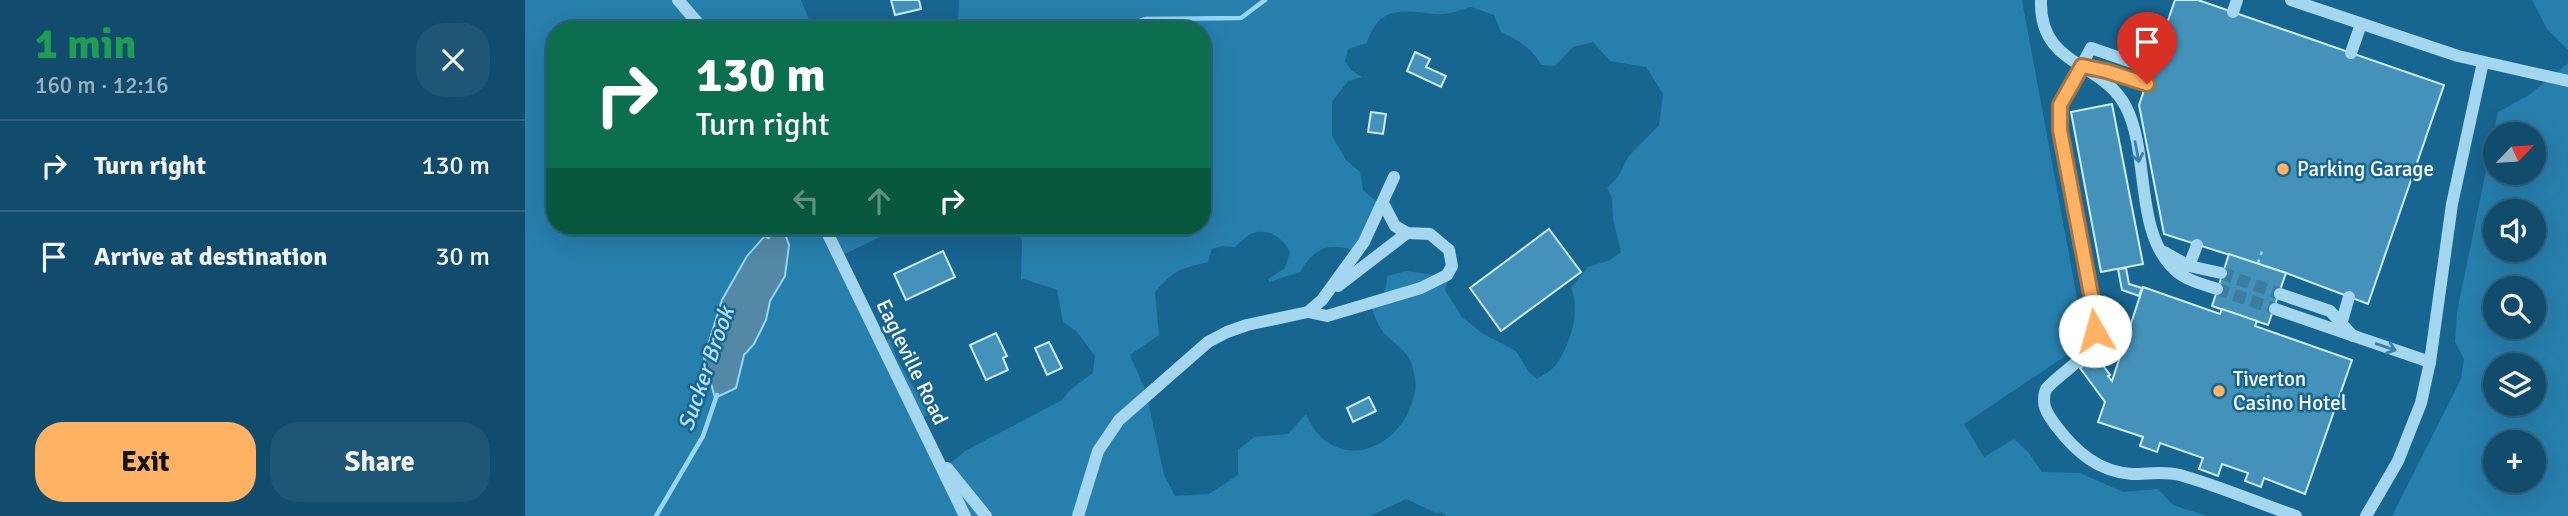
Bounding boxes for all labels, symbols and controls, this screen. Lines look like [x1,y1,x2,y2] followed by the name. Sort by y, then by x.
[2117,12.0,2177,84] pin
[35,19,136,70] text: 1 min
[416,23,490,97] button: close
[2128,23,2166,61] icon: arrive
[696,45,826,105] text: 130 m
[581,49,672,140] icon: right
[35,71,169,100] text: 160 m · 12:16
[696,105,829,144] text: Turn right
[2483,122,2546,186] north arrow
[2483,122,2546,493] map controls
[2131,141,2145,163] one-way arrow
[35,147,73,185] icon: right
[94,150,206,182] text: Turn right
[421,150,490,182] text: 130 m
[2297,156,2434,182] place label: Parking Garage
[2275,161,2291,177] marker: Parking Garage
[787,182,825,220] icon: left
[860,182,898,220] icon: ahead
[933,182,971,220] icon: right
[2483,199,2546,262] button: sound
[35,238,73,276] icon: arrive
[94,241,327,273] text: Arrive at destination
[435,241,490,273] text: 30 m
[2483,276,2546,339] button: search
[2058,294,2132,368] position arrow
[870,295,954,429] street label: Eagleville Road
[671,301,742,435] water label: Sucker Brook
[2375,341,2397,354] one-way arrow
[2483,353,2546,416] button: layers
[2233,366,2347,416] place label: Tiverton Casino Hotel
[2211,383,2227,399] marker: Tiverton Casino Hotel
[35,422,256,502] button: Exit
[270,422,490,502] button: Share
[2483,430,2546,493] button: +

